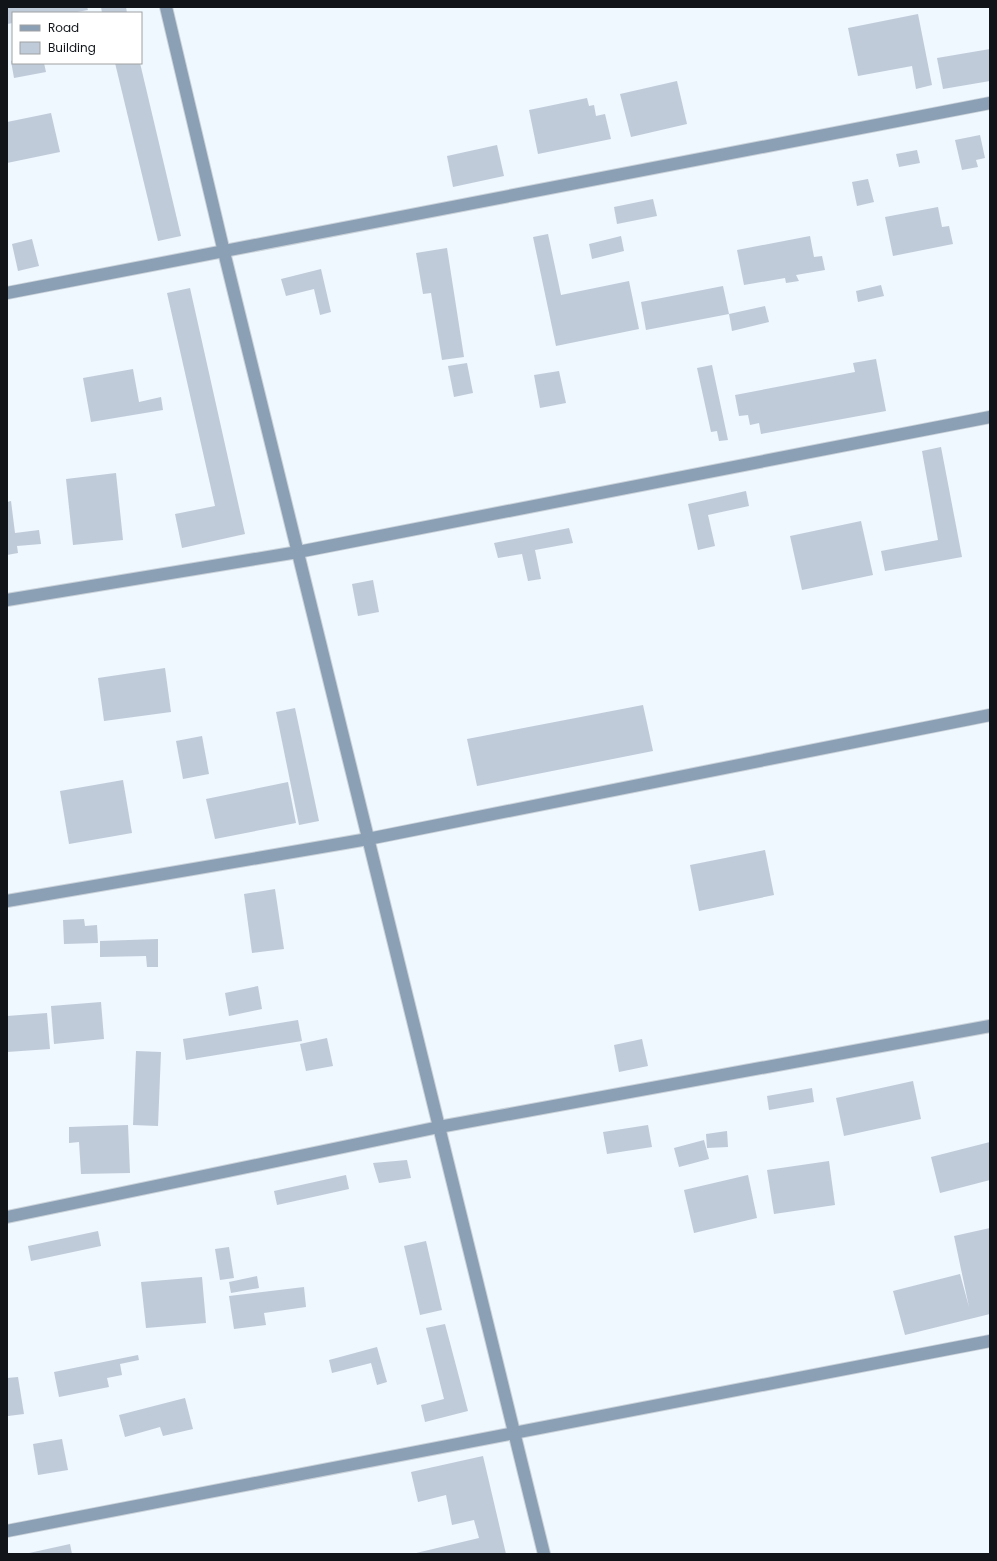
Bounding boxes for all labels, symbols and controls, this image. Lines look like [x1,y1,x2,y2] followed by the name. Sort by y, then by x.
[12,12,142,64] legend
[48,19,79,36] text: Road
[48,39,96,56] text: Building

